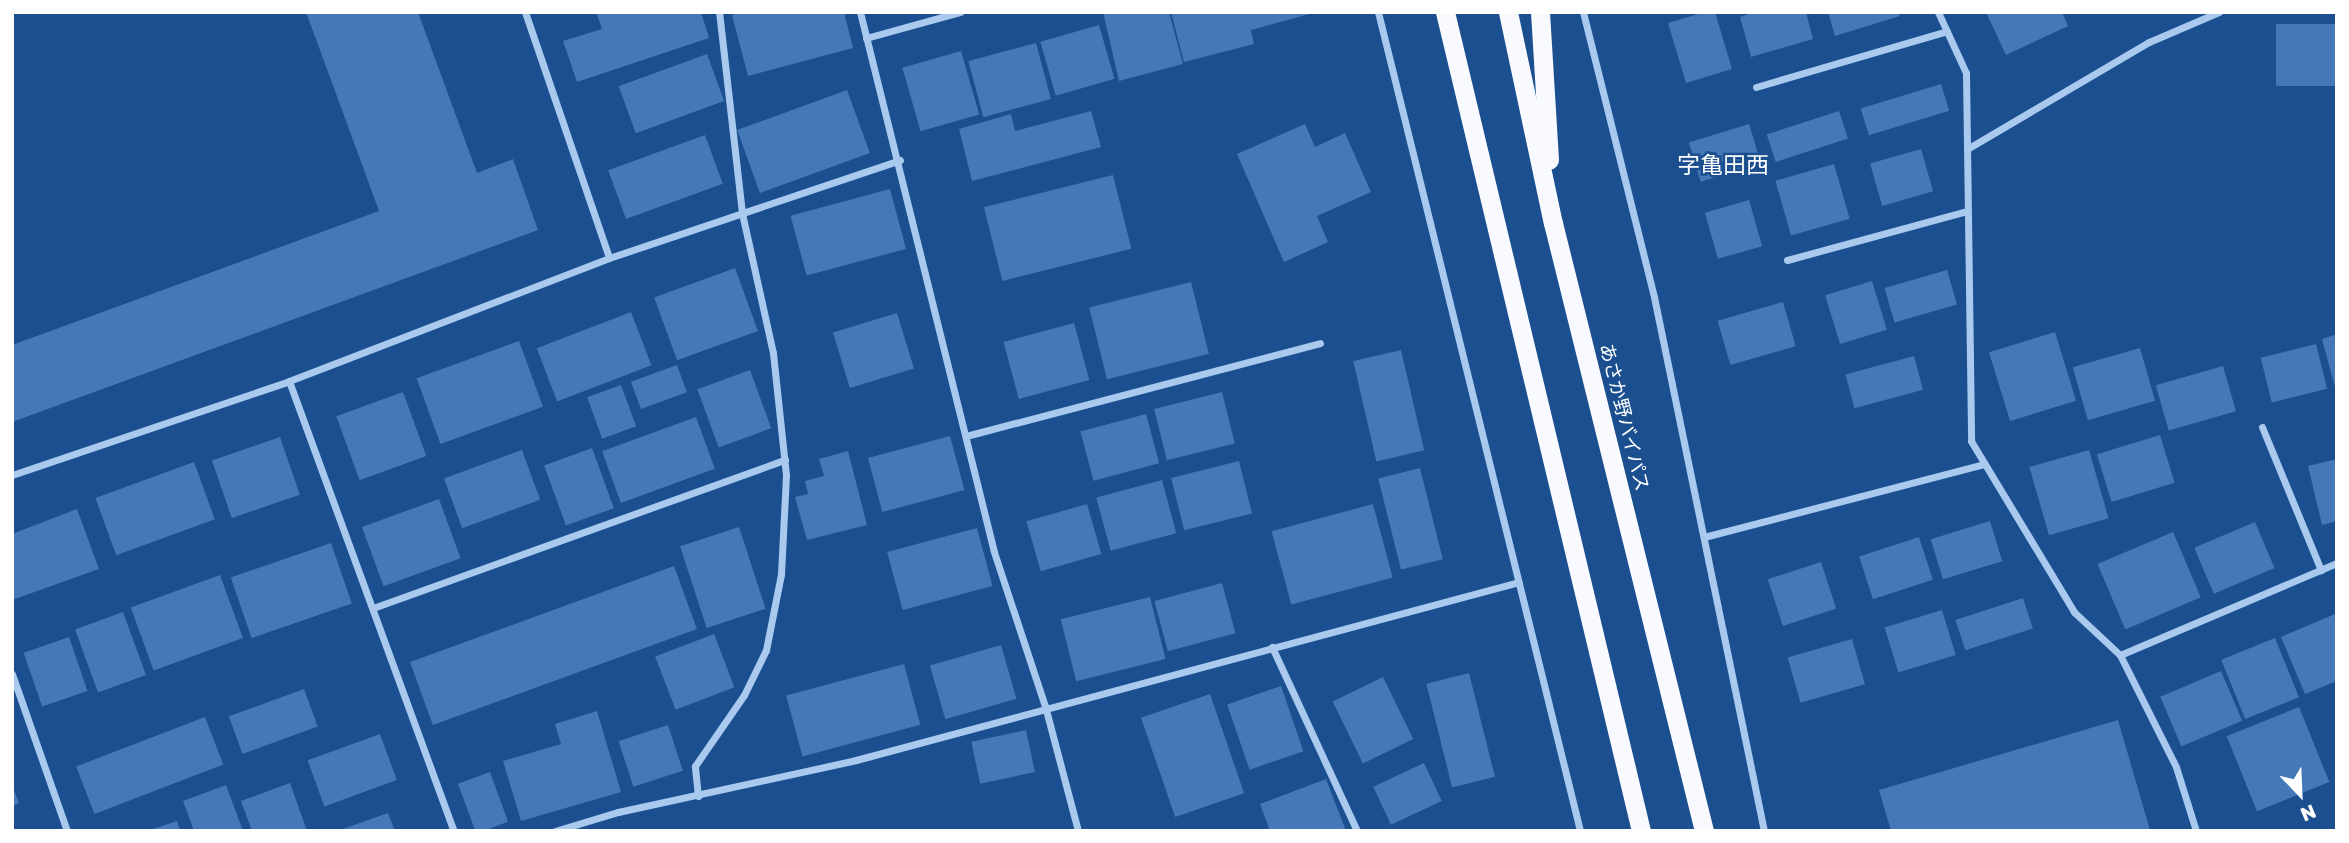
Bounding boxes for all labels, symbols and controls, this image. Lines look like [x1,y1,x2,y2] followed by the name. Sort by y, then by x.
[1677,150,1769,178] district label: 字亀田西
[1596,340,1654,494] street label: あさか野バイパス
[2265,759,2335,829] north arrow
[2297,800,2320,827] text: N

